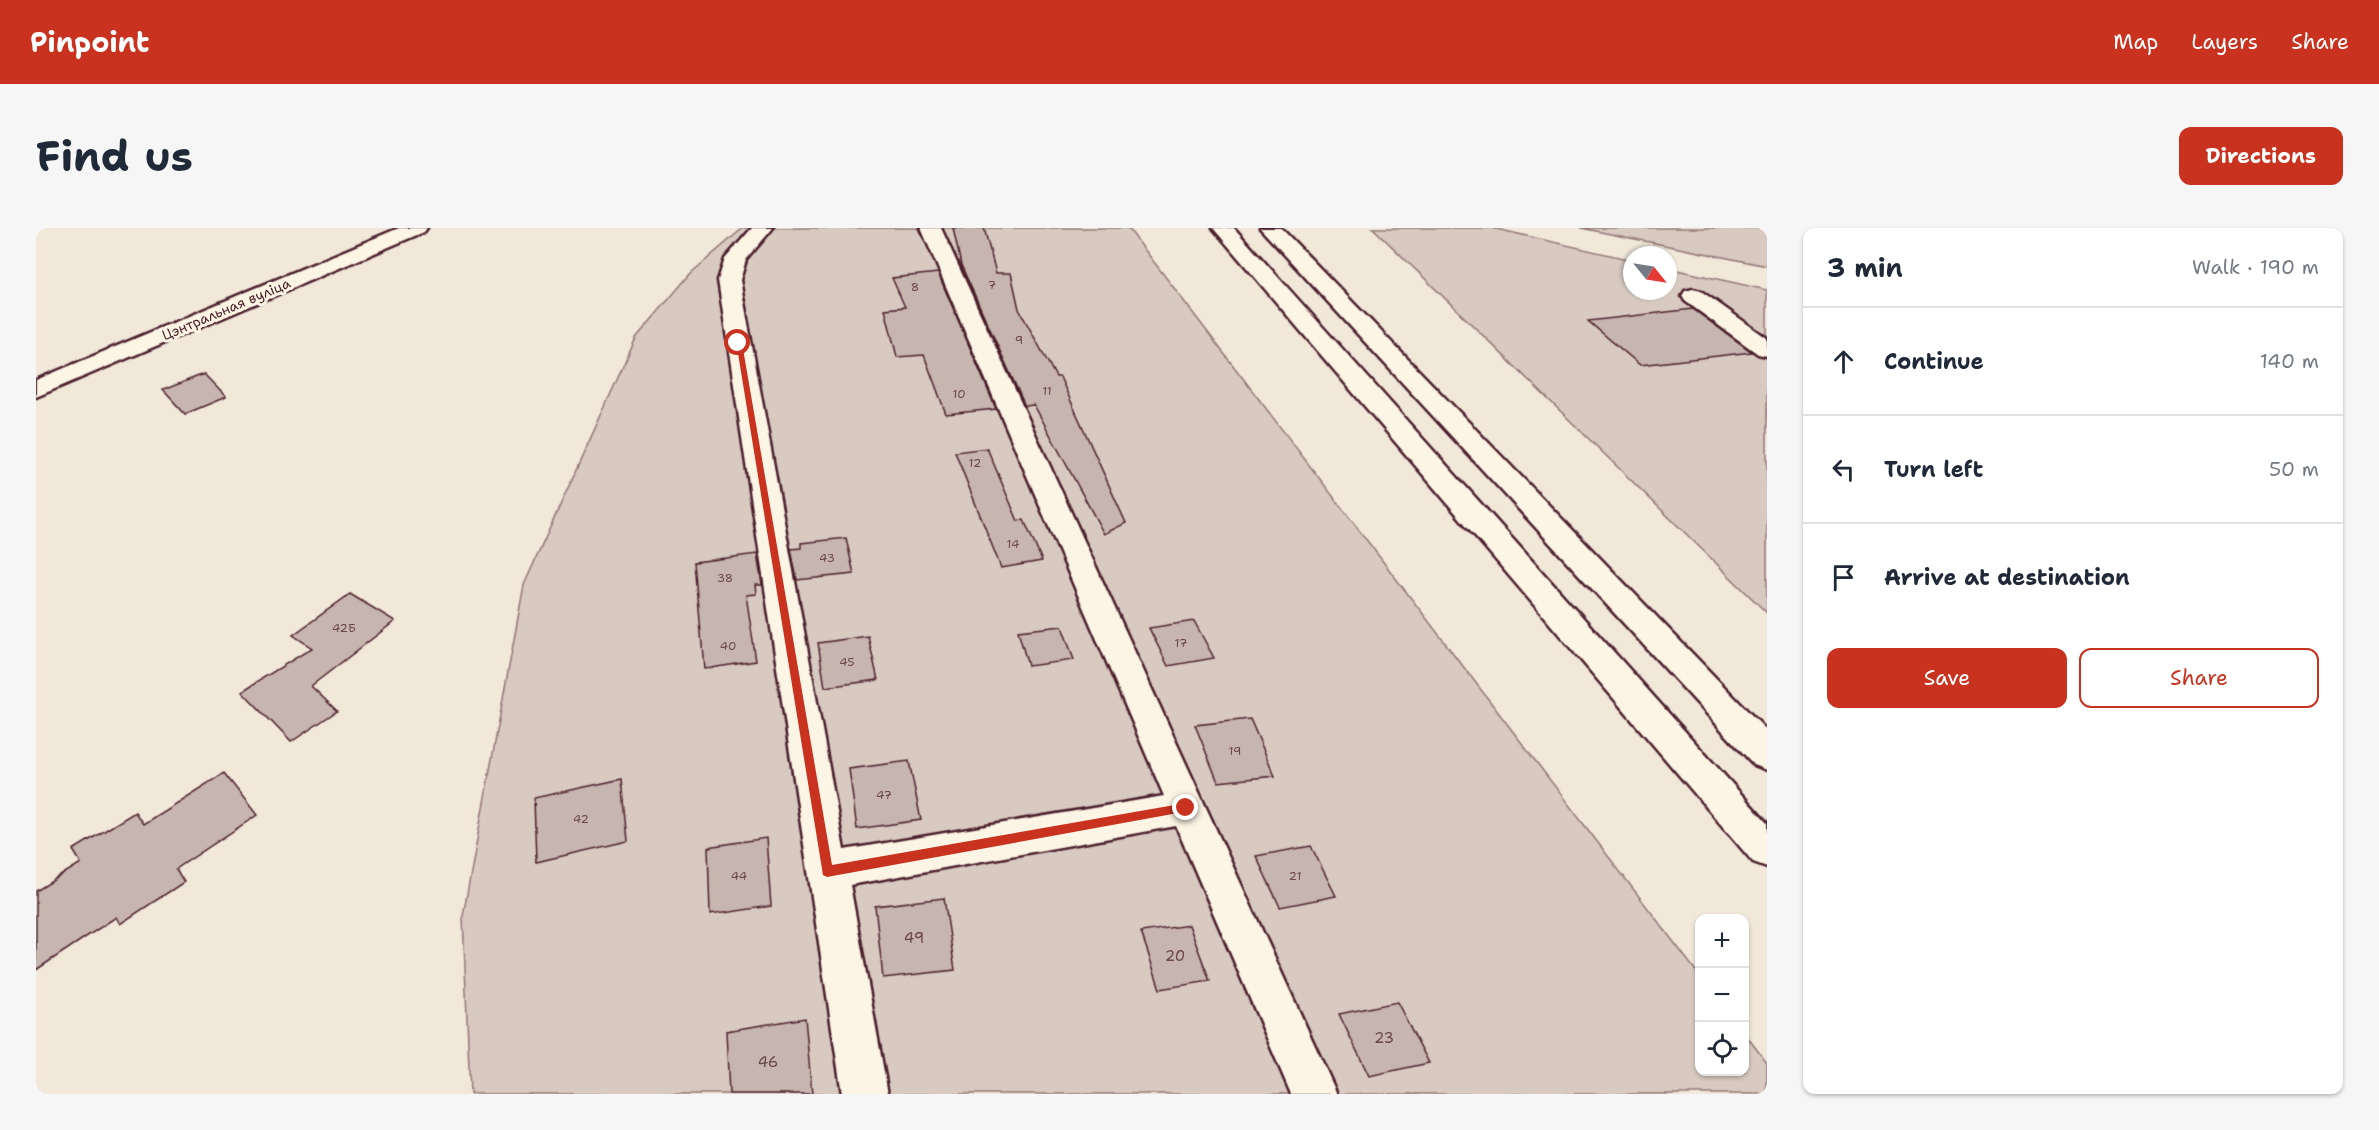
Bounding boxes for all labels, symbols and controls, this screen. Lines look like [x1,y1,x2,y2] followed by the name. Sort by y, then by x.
[30,23,149,61] text: Pinpoint
[2113,28,2158,56] text: Map
[2191,28,2258,56] text: Layers
[2291,28,2349,56] text: Share
[2179,127,2343,185] button: Directions
[36,128,193,184] text: Find us
[1623,246,1677,300] north arrow
[1827,250,1903,285] text: 3 min
[2192,254,2319,280] text: Walk · 190 m
[159,274,293,344] street label: Цэнтральная вуліца
[988,277,996,293] house number: 7
[911,279,919,295] house number: 8
[724,329,750,355] route start
[1015,332,1023,348] house number: 9
[1827,345,1860,378] icon: ahead
[1884,347,1984,376] text: Continue
[2260,348,2319,374] text: 140 m
[1042,383,1052,399] house number: 11
[952,386,966,402] house number: 10
[1827,453,1860,486] icon: left
[969,455,981,471] house number: 12
[1884,455,1983,484] text: Turn left
[2269,456,2319,482] text: 50 m
[1007,536,1019,552] house number: 14
[819,550,835,566] house number: 43
[1827,561,1860,594] icon: arrive
[1884,563,2130,592] text: Arrive at destination
[717,570,733,586] house number: 38
[332,620,356,636] house number: 42Б
[1175,635,1187,651] house number: 17
[720,638,736,654] house number: 40
[1827,648,2067,708] button: Save
[2079,648,2319,708] button: Share
[839,654,855,670] house number: 45
[1229,743,1241,759] house number: 19
[876,787,892,803] house number: 47
[1172,794,1198,820] route end
[573,811,589,827] house number: 42
[731,868,747,884] house number: 44
[1289,868,1301,884] house number: 21
[1695,914,1749,1076] map controls
[1695,914,1749,968] button: +
[904,928,924,948] house number: 49
[1165,946,1185,966] house number: 20
[1695,968,1749,1022] button: −
[1695,1022,1749,1076] button: locate
[1374,1028,1394,1048] house number: 23
[758,1052,778,1072] house number: 46

